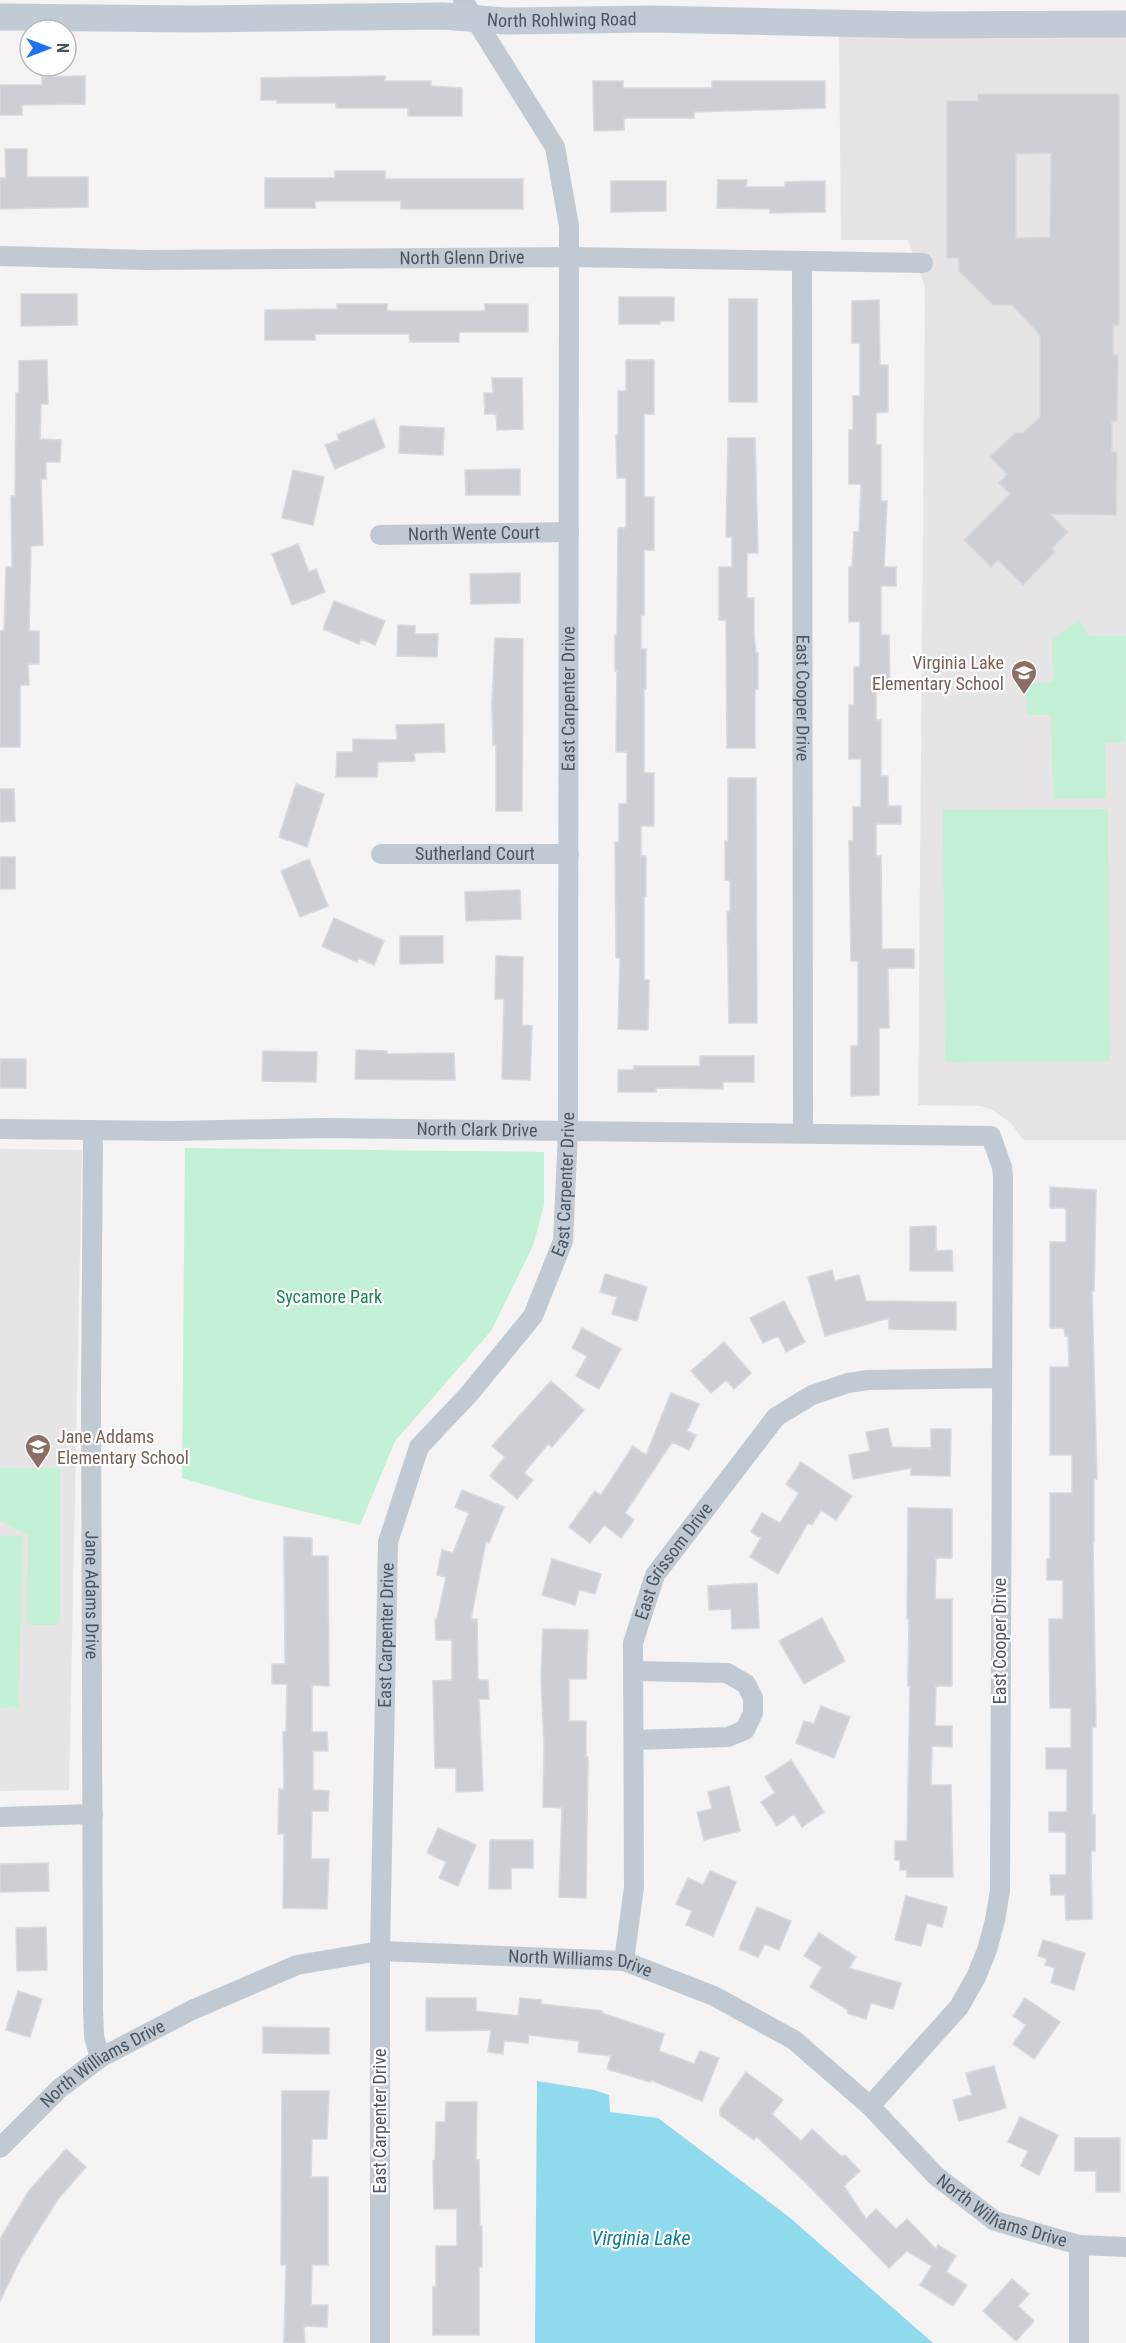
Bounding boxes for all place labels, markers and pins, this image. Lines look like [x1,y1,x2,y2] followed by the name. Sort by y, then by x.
[872,652,1004,694] place label: Virginia Lake Elementary School
[1009,658,1039,696] school or university icon: Virginia Lake Elementary School
[57,1426,189,1468] place label: Jane Addams Elementary School
[23,1432,53,1470] school or university icon: Jane Addams Elementary School

